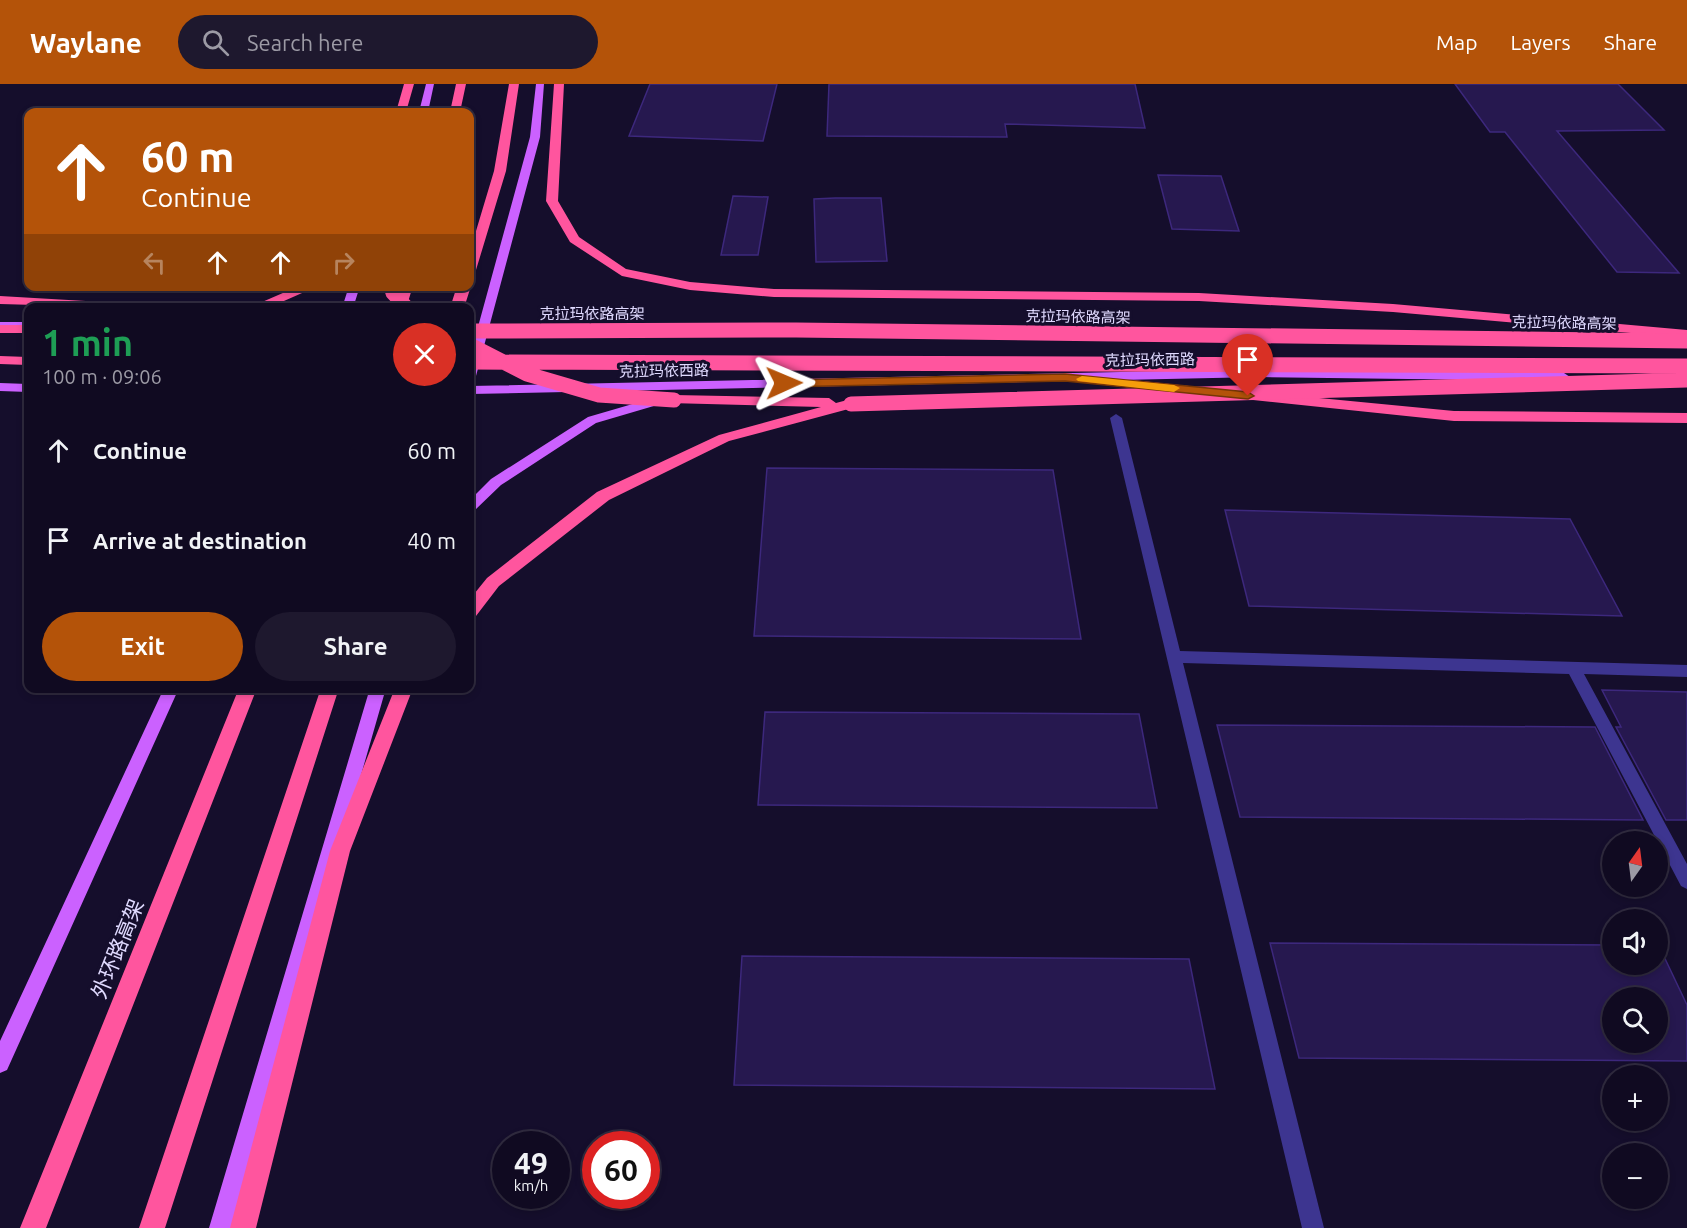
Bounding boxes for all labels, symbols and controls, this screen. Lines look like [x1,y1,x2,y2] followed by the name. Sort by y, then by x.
[178,15,598,69] search box
[199,26,232,59] icon: search
[30,27,142,58] text: Waylane
[247,30,363,55] text: Search here
[1436,30,1477,54] text: Map
[1510,30,1571,54] text: Layers
[1604,30,1657,54] text: Share
[42,132,120,210] icon: ahead
[141,133,235,180] text: 60 m
[141,182,252,212] text: Continue
[138,246,171,279] icon: left
[201,246,234,279] icon: ahead
[264,246,297,279] icon: ahead
[327,246,360,279] icon: right
[539,305,645,322] street label: 克拉玛依路高架
[1025,307,1131,326] street label: 克拉玛依路高架
[1511,313,1617,332] street label: 克拉玛依路高架
[42,322,133,363] text: 1 min
[393,323,456,386] button: close
[1222,334,1273,396] pin
[1231,343,1264,376] icon: arrive
[1105,350,1195,369] street label: 克拉玛依西路
[752,351,816,415] position arrow
[619,361,709,380] street label: 克拉玛依西路
[42,365,162,388] text: 100 m · 09:06
[42,434,75,467] icon: ahead
[93,438,187,463] text: Continue
[407,438,456,463] text: 60 m
[42,524,75,557] icon: arrive
[93,528,307,553] text: Arrive at destination
[407,528,456,553] text: 40 m
[42,612,243,681] button: Exit
[255,612,456,681] button: Share
[1602,831,1668,897] north arrow
[1602,831,1668,1209] map controls
[86,895,148,1002] street label: 外环路高架
[1602,909,1668,975] button: sound
[1602,987,1668,1053] button: search
[1602,1065,1668,1131] button: +
[582,1131,660,1209] speed limit sign: 60
[1602,1143,1668,1209] button: −
[514,1146,548,1180] text: 49
[514,1177,548,1194] text: km/h

